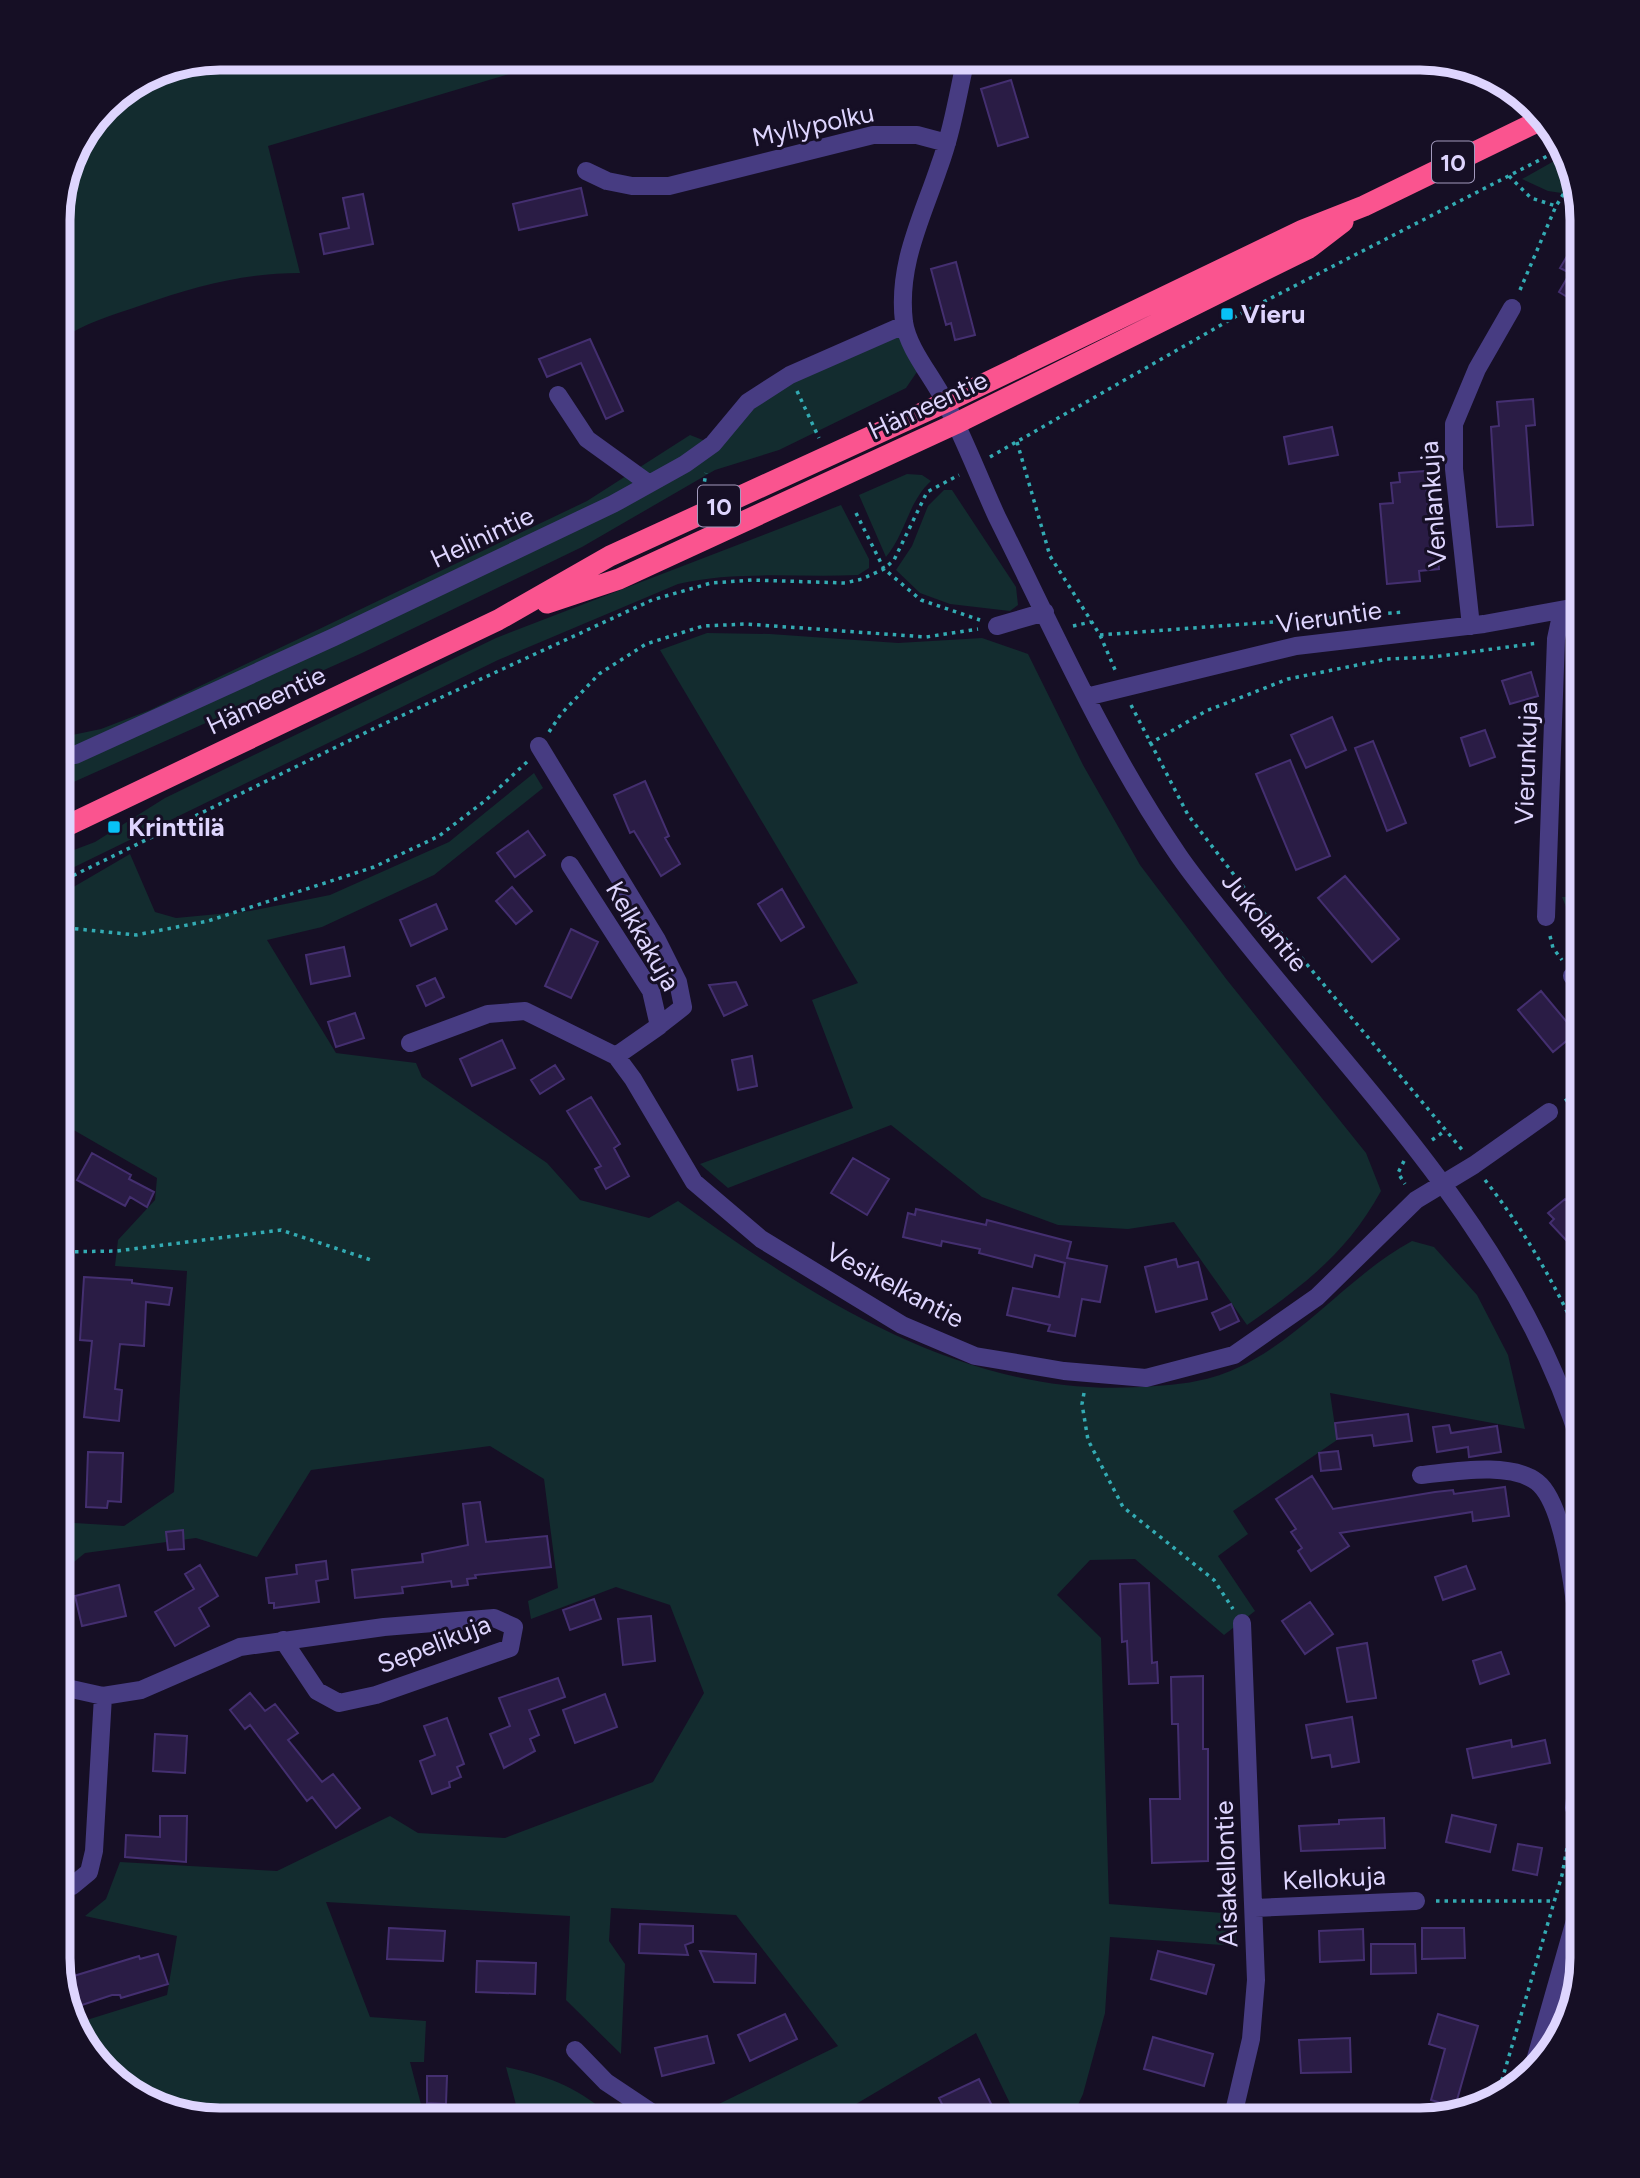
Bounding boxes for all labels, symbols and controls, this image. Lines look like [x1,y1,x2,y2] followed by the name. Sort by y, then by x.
[749,96,877,154] street label: Myllypolku
[1432,142,1474,182] road number: 10
[1241,298,1306,330] place label: Vieru
[1219,306,1235,322] marker: Vieru
[863,363,993,447] street label: Hämeentie
[1413,440,1453,568] street label: Venlankuja
[698,486,740,526] road number: 10
[425,499,539,575] street label: Helinintie
[1274,594,1384,640] street label: Vieruntie
[201,658,331,742] street label: Hämeentie
[1508,701,1544,825] street label: Vierunkuja
[128,811,224,843] place label: Krinttilä
[106,819,122,835] marker: Krinttilä
[1215,866,1315,978] street label: Jukolantie
[599,876,687,996] street label: Kelkkakuja
[821,1235,969,1335] street label: Vesikelkantie
[373,1608,495,1680] street label: Sepelikuja
[1207,1800,1245,1948] street label: Aisakellontie
[1281,1859,1387,1897] street label: Kellokuja

